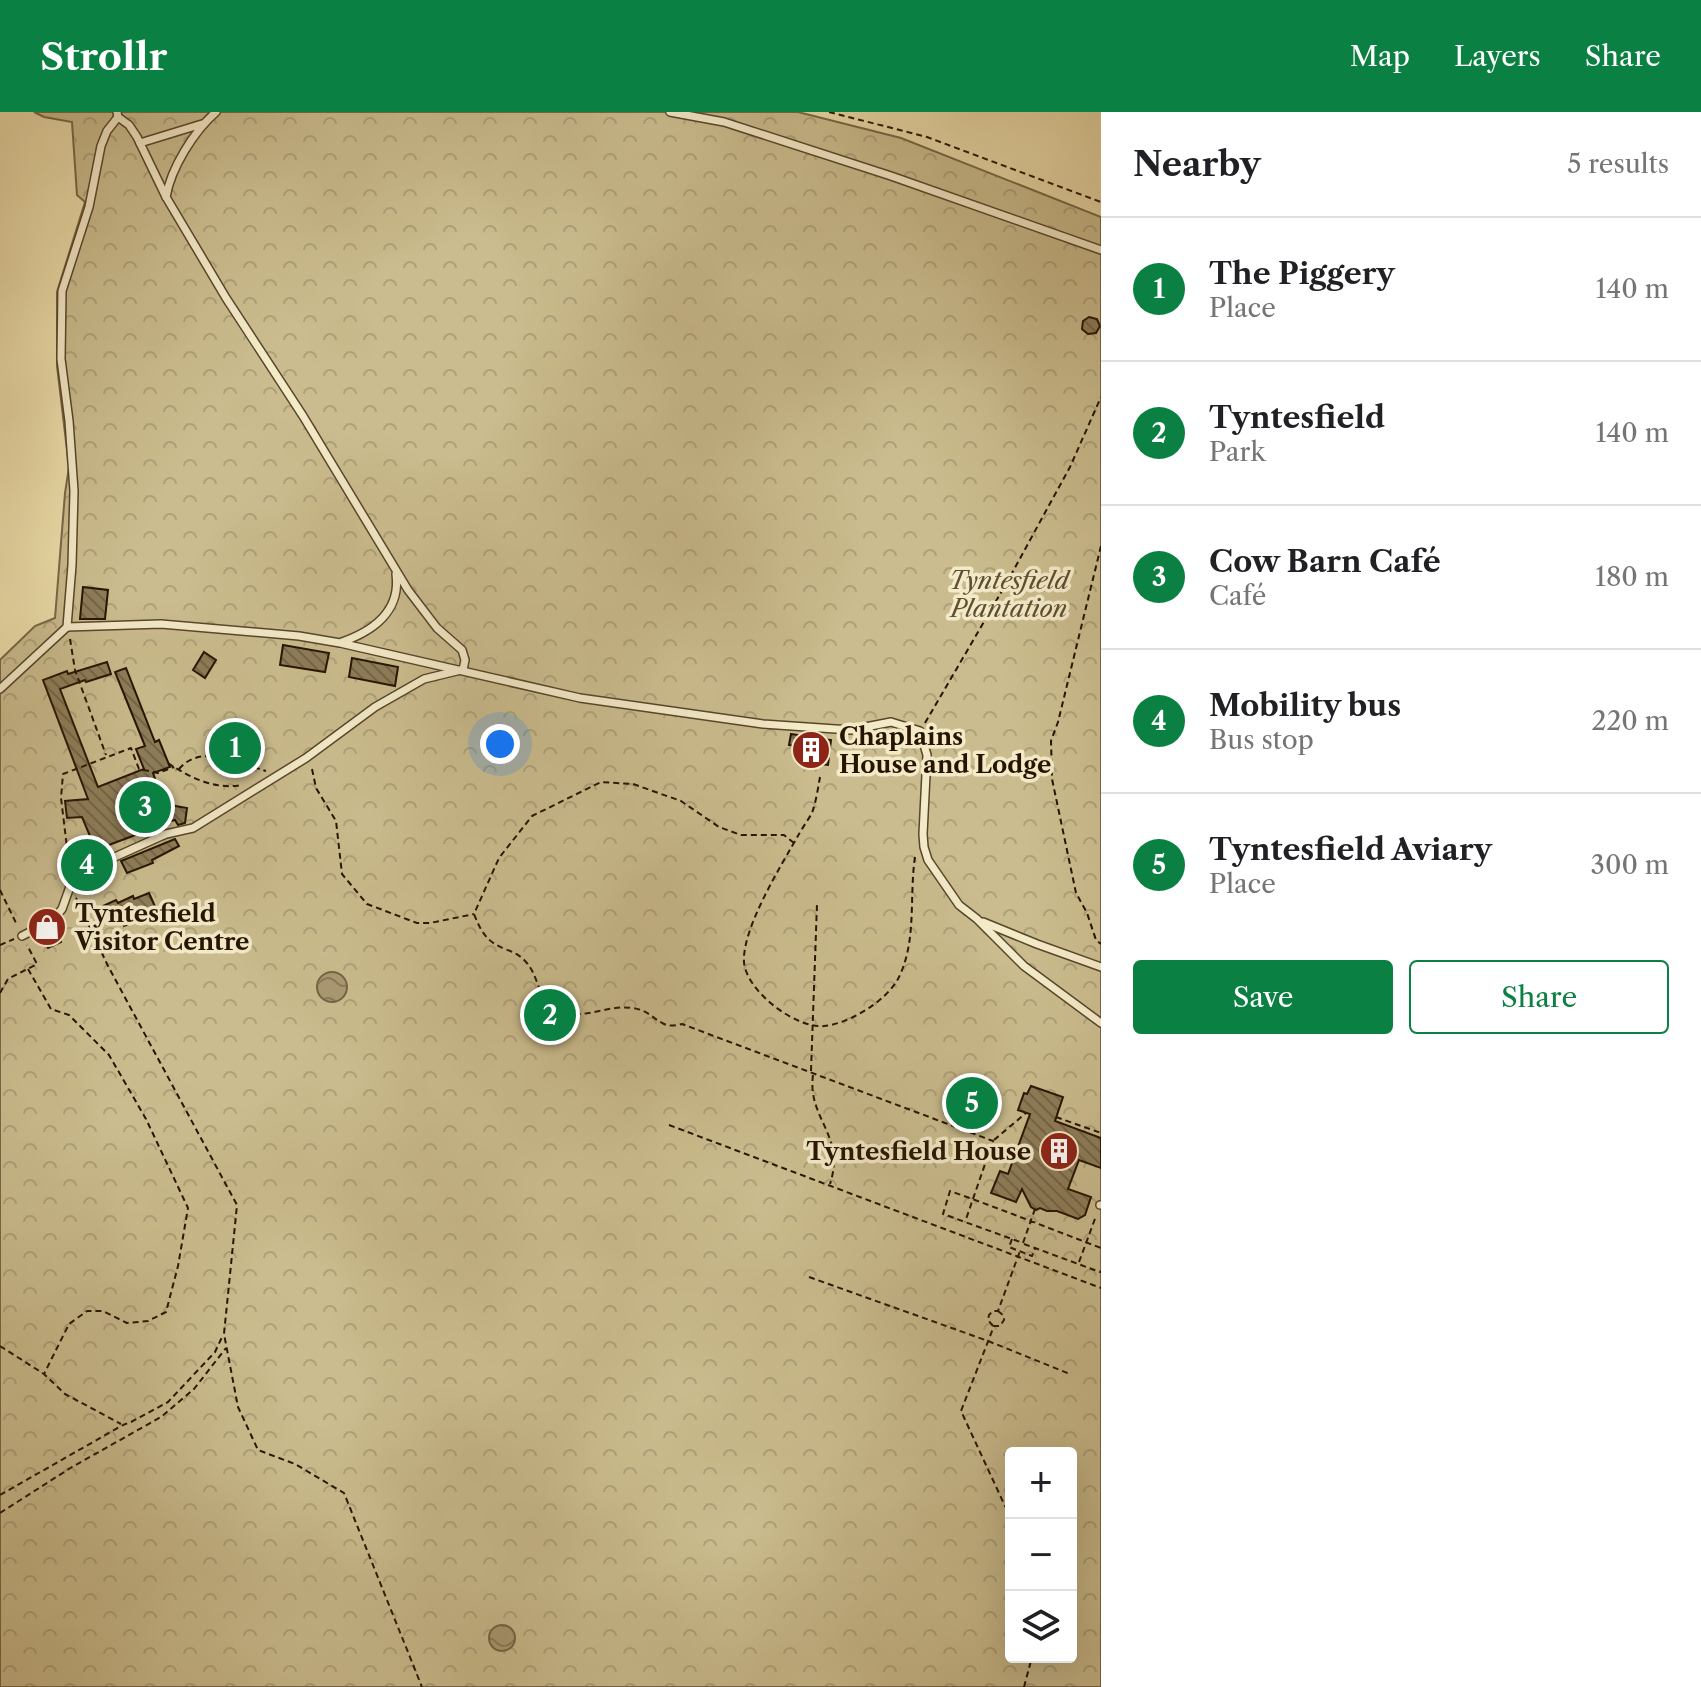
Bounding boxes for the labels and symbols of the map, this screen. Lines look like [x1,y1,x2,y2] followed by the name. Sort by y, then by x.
[949,566,1072,623] park label: Tyntesfield Plantation
[209,718,261,778] pin: 1
[839,722,1051,779] place label: Chaplains House and Lodge
[480,724,520,764] your location
[790,729,832,771] building icon: Chaplains House and Lodge
[119,777,171,837] pin: 3
[61,835,113,895] pin: 4
[74,899,249,956] place label: Tyntesfield Visitor Centre
[26,906,68,948] shop icon: Tyntesfield Visitor Centre
[524,985,576,1045] pin: 2
[946,1073,998,1133] pin: 5
[1038,1130,1080,1172] building icon: Tyntesfield House
[806,1137,1031,1166] place label: Tyntesfield House

